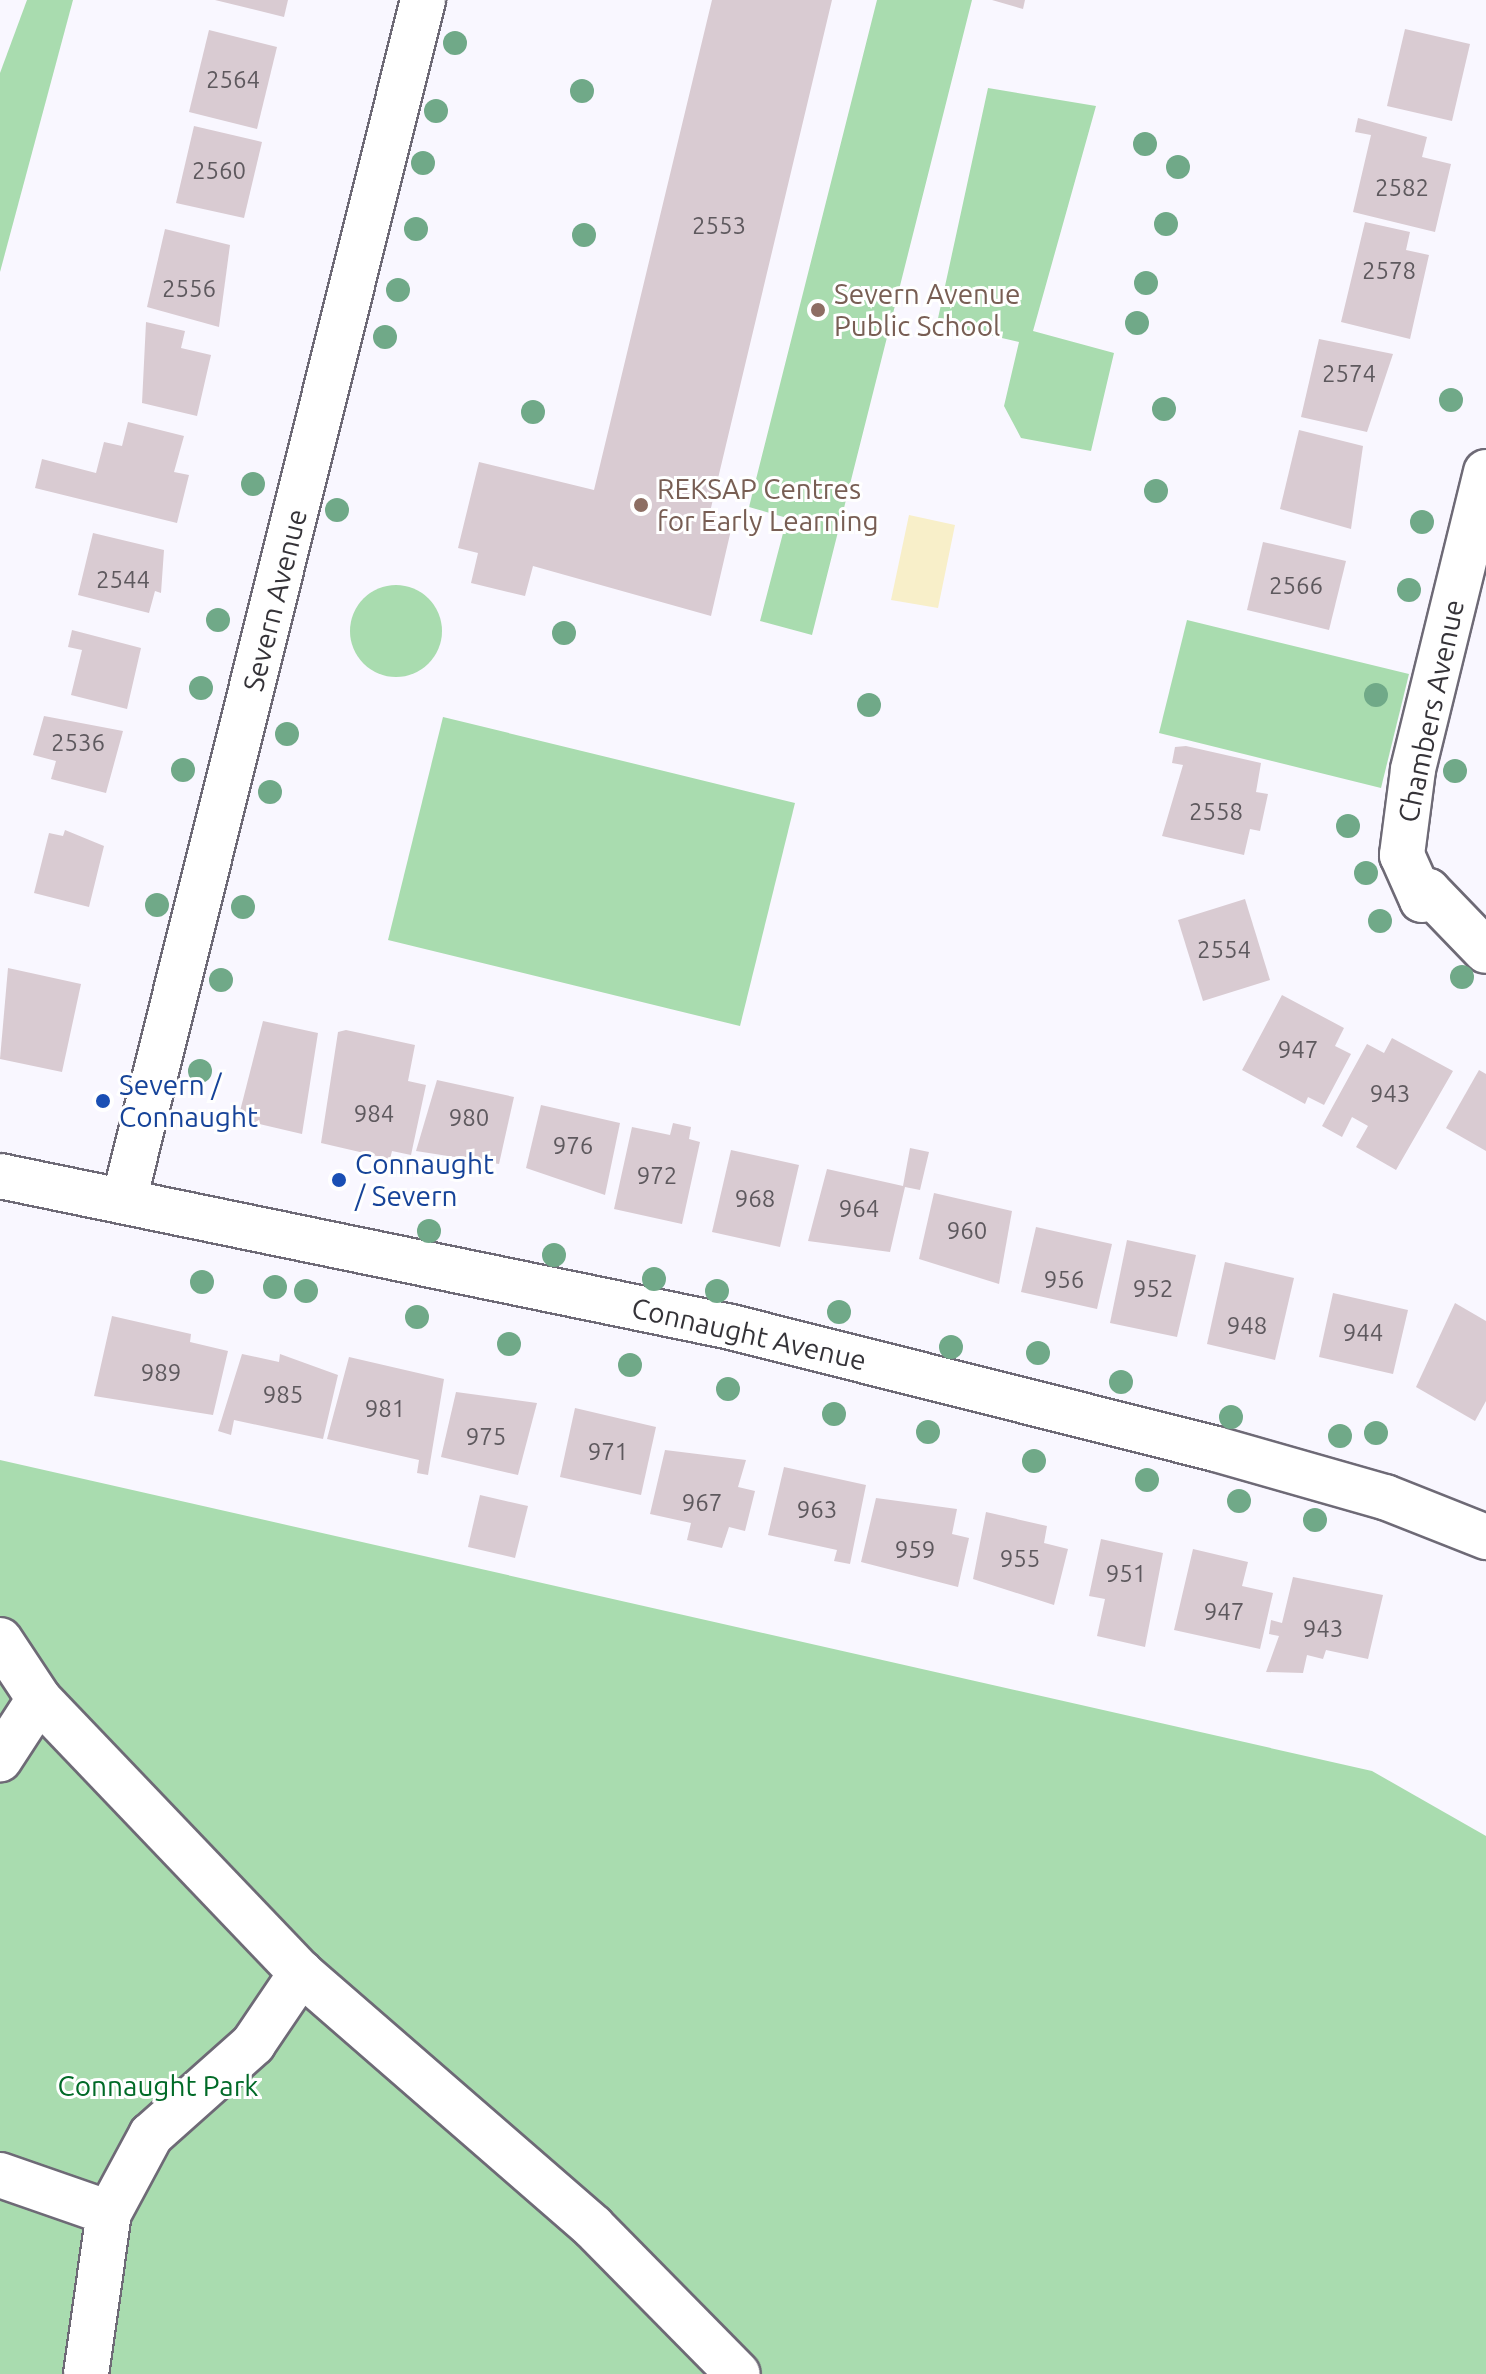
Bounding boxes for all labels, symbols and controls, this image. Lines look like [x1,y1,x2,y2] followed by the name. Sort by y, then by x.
[206,66,260,94] house number: 2564
[192,157,246,185] house number: 2560
[1375,174,1429,202] house number: 2582
[692,212,746,240] house number: 2553
[1362,257,1416,285] house number: 2578
[162,275,216,303] house number: 2556
[834,277,1021,343] place label: Severn Avenue Public School
[809,301,827,319] marker: Severn Avenue Public School
[1322,360,1376,388] house number: 2574
[657,472,879,538] place label: REKSAP Centres for Early Learning
[632,496,650,514] marker: REKSAP Centres for Early Learning
[236,505,314,695] street label: Severn Avenue
[96,566,150,594] house number: 2544
[1269,572,1323,600] house number: 2566
[1391,596,1471,826] street label: Chambers Avenue
[51,729,105,757] house number: 2536
[1189,798,1243,826] house number: 2558
[1197,936,1251,964] house number: 2554
[1278,1036,1318,1064] house number: 947
[119,1068,258,1134] place label: Severn / Connaught
[1370,1080,1410,1108] house number: 943
[94,1092,112,1110] marker: Severn / Connaught
[354,1100,394,1128] house number: 984
[449,1104,489,1132] house number: 980
[553,1132,593,1160] house number: 976
[355,1147,494,1213] place label: Connaught / Severn
[637,1162,677,1190] house number: 972
[330,1171,348,1189] marker: Connaught / Severn
[735,1185,775,1213] house number: 968
[839,1195,879,1223] house number: 964
[947,1217,987,1245] house number: 960
[1044,1266,1084,1294] house number: 956
[1133,1275,1173,1303] house number: 952
[628,1291,870,1377] street label: Connaught Avenue
[1227,1312,1267,1340] house number: 948
[1343,1319,1383,1347] house number: 944
[141,1359,181,1387] house number: 989
[263,1381,303,1409] house number: 985
[365,1395,405,1423] house number: 981
[466,1423,506,1451] house number: 975
[588,1438,628,1466] house number: 971
[682,1489,722,1517] house number: 967
[797,1496,837,1524] house number: 963
[895,1536,935,1564] house number: 959
[1000,1545,1040,1573] house number: 955
[1106,1560,1146,1588] house number: 951
[1204,1598,1244,1626] house number: 947
[1303,1615,1343,1643] house number: 943
[57,2069,259,2103] park label: Connaught Park

